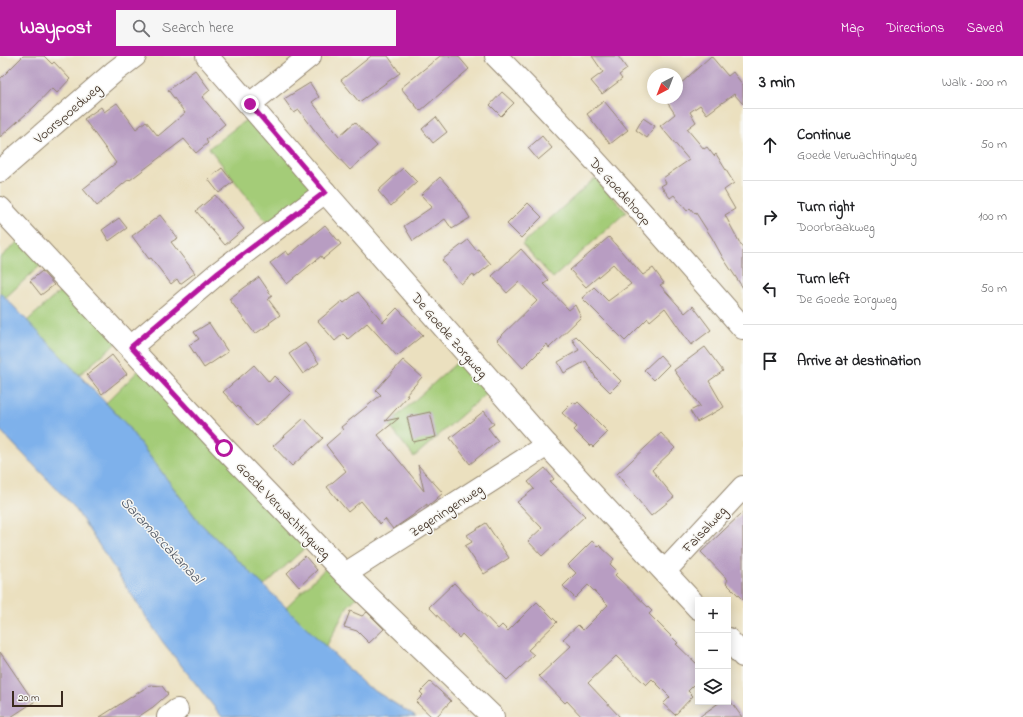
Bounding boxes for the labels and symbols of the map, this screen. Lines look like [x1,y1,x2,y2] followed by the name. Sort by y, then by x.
[647,68,683,104] north arrow
[29,79,107,151] street label: Voorspoedweg
[241,95,259,113] route end
[583,153,656,231] street label: De Goedehoop
[404,288,492,384] street label: De Goede Zorgweg
[215,439,233,457] route start
[230,457,335,565] street label: Goede Verwachtingweg
[406,479,488,544] street label: Zegeningenweg
[115,492,209,591] water label: Saramaccakanaal
[677,502,733,560] street label: Faisalweg
[12,689,63,708] scale bar

